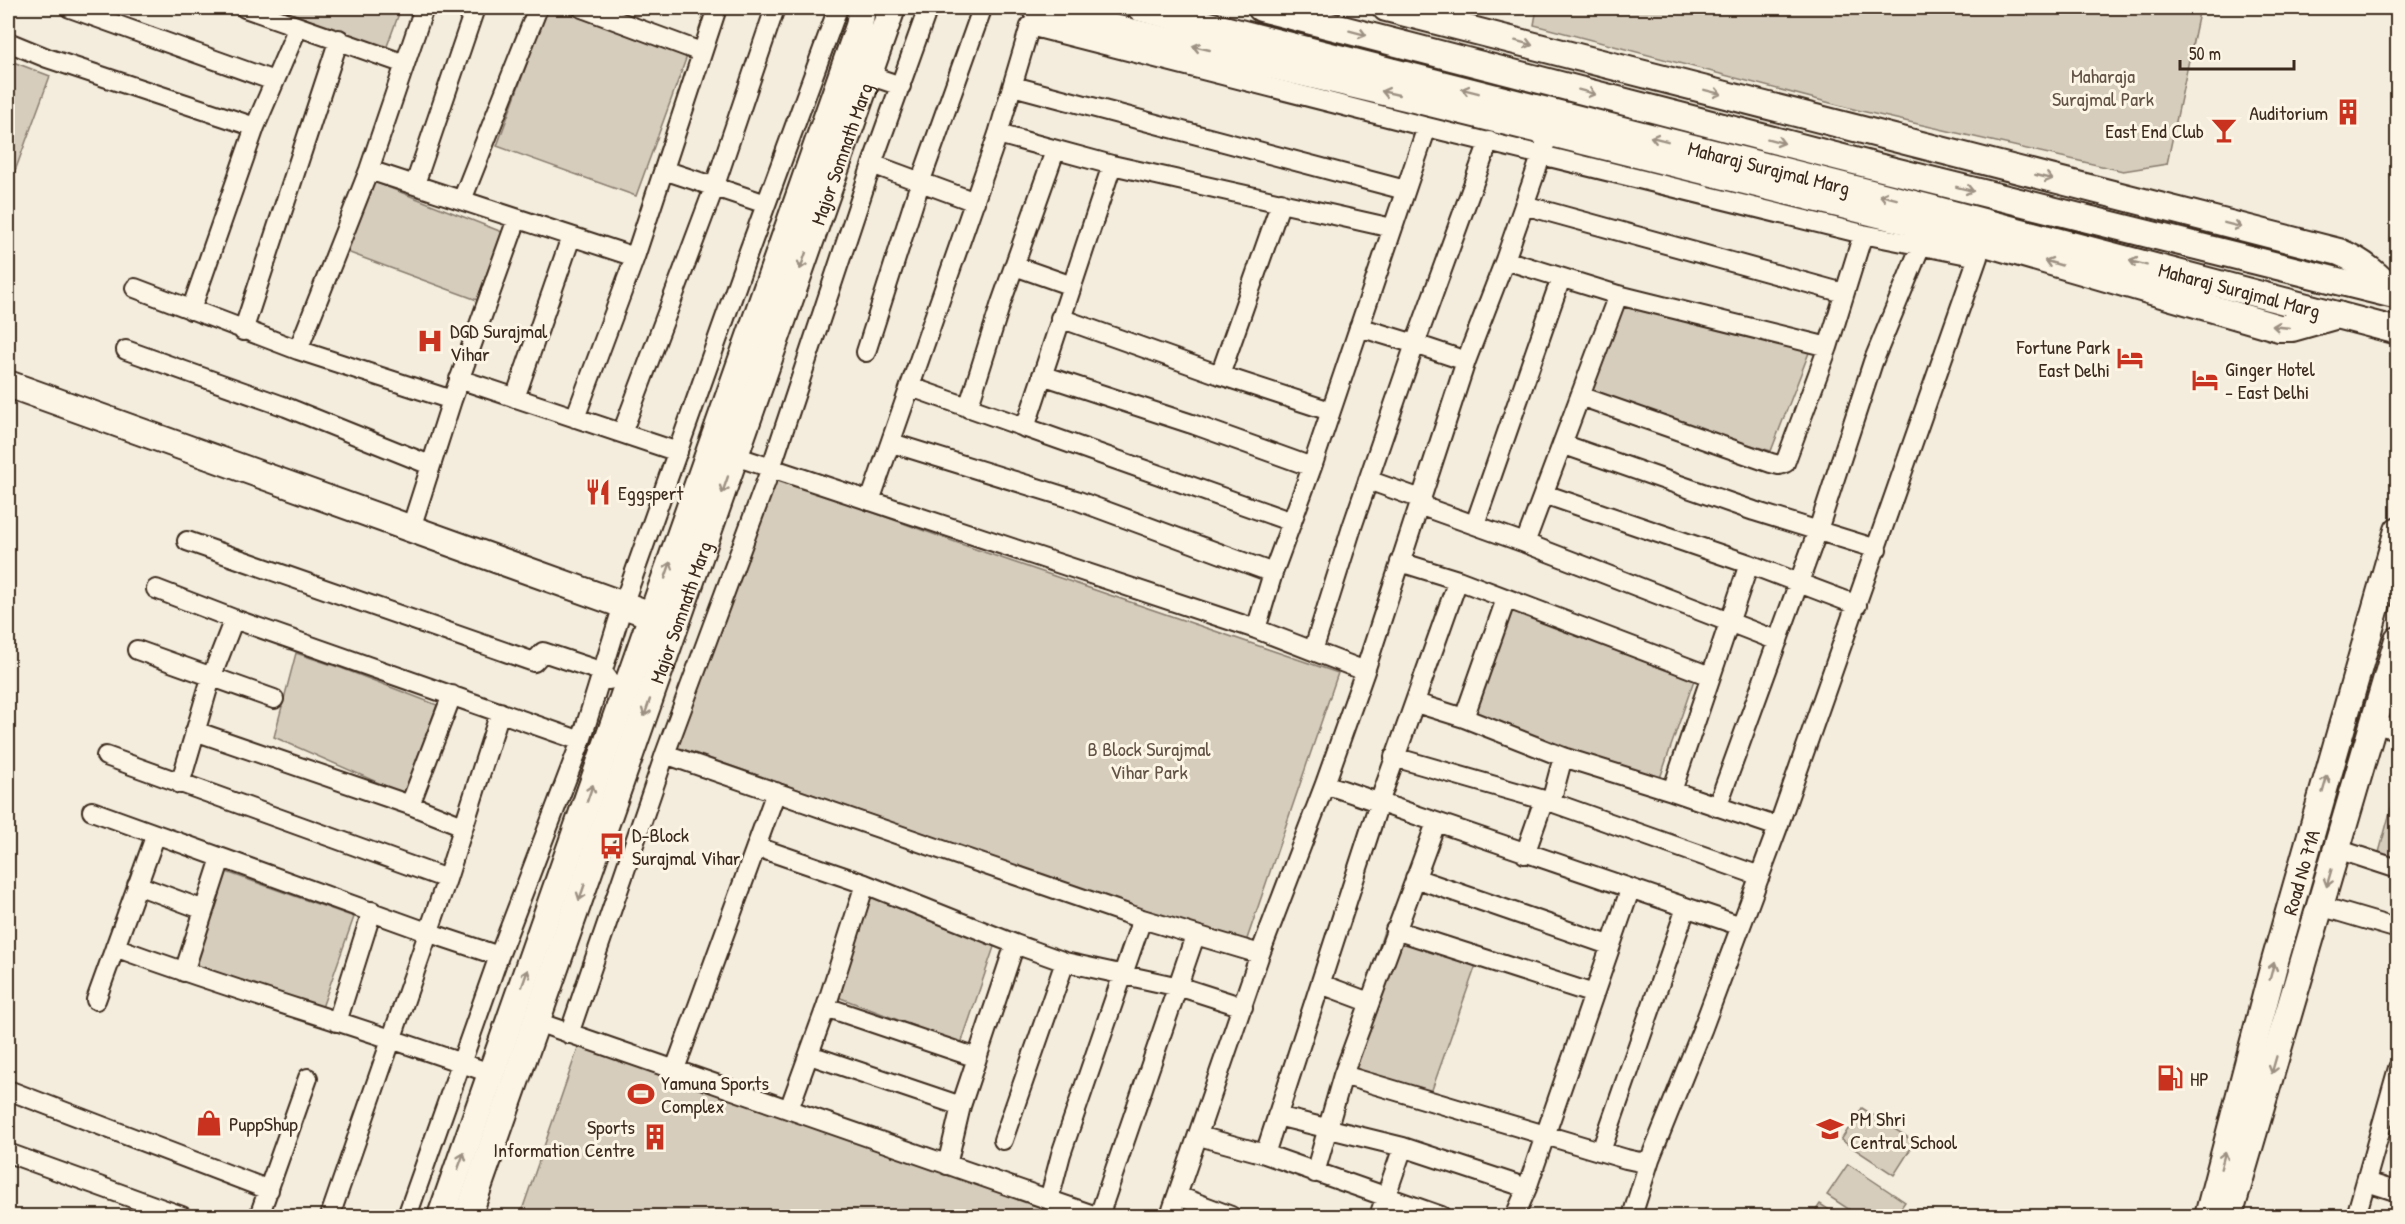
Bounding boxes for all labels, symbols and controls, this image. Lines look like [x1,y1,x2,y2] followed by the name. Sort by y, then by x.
[1348,27,1367,39] one-way arrow
[2180,33,2294,71] scale bar
[1514,38,1533,49] one-way arrow
[2189,41,2221,66] text: 50 m
[1191,42,1210,54] one-way arrow
[2052,62,2154,112] park label: Maharaja Surajmal Park
[804,79,878,228] street label: Major Somnath Marg
[1460,84,1479,96] one-way arrow
[1703,86,1722,98] one-way arrow
[1381,87,1400,99] one-way arrow
[1578,87,1597,99] one-way arrow
[2333,97,2363,127] building icon: Auditorium
[2249,99,2328,126] place label: Auditorium
[2209,115,2239,145] bar icon: East End Club
[2105,117,2204,144] place label: East End Club
[1649,132,1668,144] one-way arrow
[1685,134,1853,201] street label: Maharaj Surajmal Marg
[1766,136,1785,147] one-way arrow
[2035,171,2054,183] one-way arrow
[1955,183,1974,195] one-way arrow
[1879,191,1898,203] one-way arrow
[2224,220,2243,231] one-way arrow
[796,251,807,270] one-way arrow
[2156,255,2323,324] street label: Maharaj Surajmal Marg
[2129,256,2148,268] one-way arrow
[2044,257,2063,268] one-way arrow
[450,317,548,367] place label: DGD Surajmal Vihar
[2272,321,2292,332] one-way arrow
[415,326,445,356] hospital icon: DGD Surajmal Vihar
[2016,333,2110,383] place label: Fortune Park East Delhi
[2115,343,2145,373] hotel icon: Fortune Park East Delhi
[2225,355,2316,405] place label: Ginger Hotel - East Delhi
[2190,365,2220,395] hotel icon: Ginger Hotel - East Delhi
[718,475,729,494] one-way arrow
[583,477,613,507] restaurant icon: Eggspert
[618,479,685,506] place label: Eggspert
[643,537,717,687] street label: Major Somnath Marg
[664,561,675,580] one-way arrow
[640,698,651,717] one-way arrow
[1087,735,1211,785] park label: B Block Surajmal Vihar Park
[2320,774,2331,793] one-way arrow
[585,784,596,803] one-way arrow
[632,821,741,871] place label: D-Block Surajmal Vihar
[2275,826,2325,918] street label: Road No 71A
[597,831,627,861] bus stop icon: D-Block Surajmal Vihar
[2323,868,2334,887] one-way arrow
[576,882,587,901] one-way arrow
[2267,962,2278,981] one-way arrow
[521,969,532,987] one-way arrow
[2268,1055,2279,1074] one-way arrow
[2155,1063,2185,1093] fuel station icon: HP
[2190,1065,2209,1092] place label: HP
[661,1069,769,1119] place label: Yamuna Sports Complex
[626,1079,656,1109] sports icon: Yamuna Sports Complex
[1850,1105,1958,1155] place label: PM Shri Central School
[194,1108,224,1138] shop icon: PuppShup
[229,1110,298,1137] place label: PuppShup
[493,1113,635,1163] place label: Sports Information Centre
[1815,1114,1845,1144] school or university icon: PM Shri Central School
[640,1122,670,1152] building icon: Sports Information Centre
[2218,1151,2229,1170] one-way arrow
[456,1153,467,1171] one-way arrow

